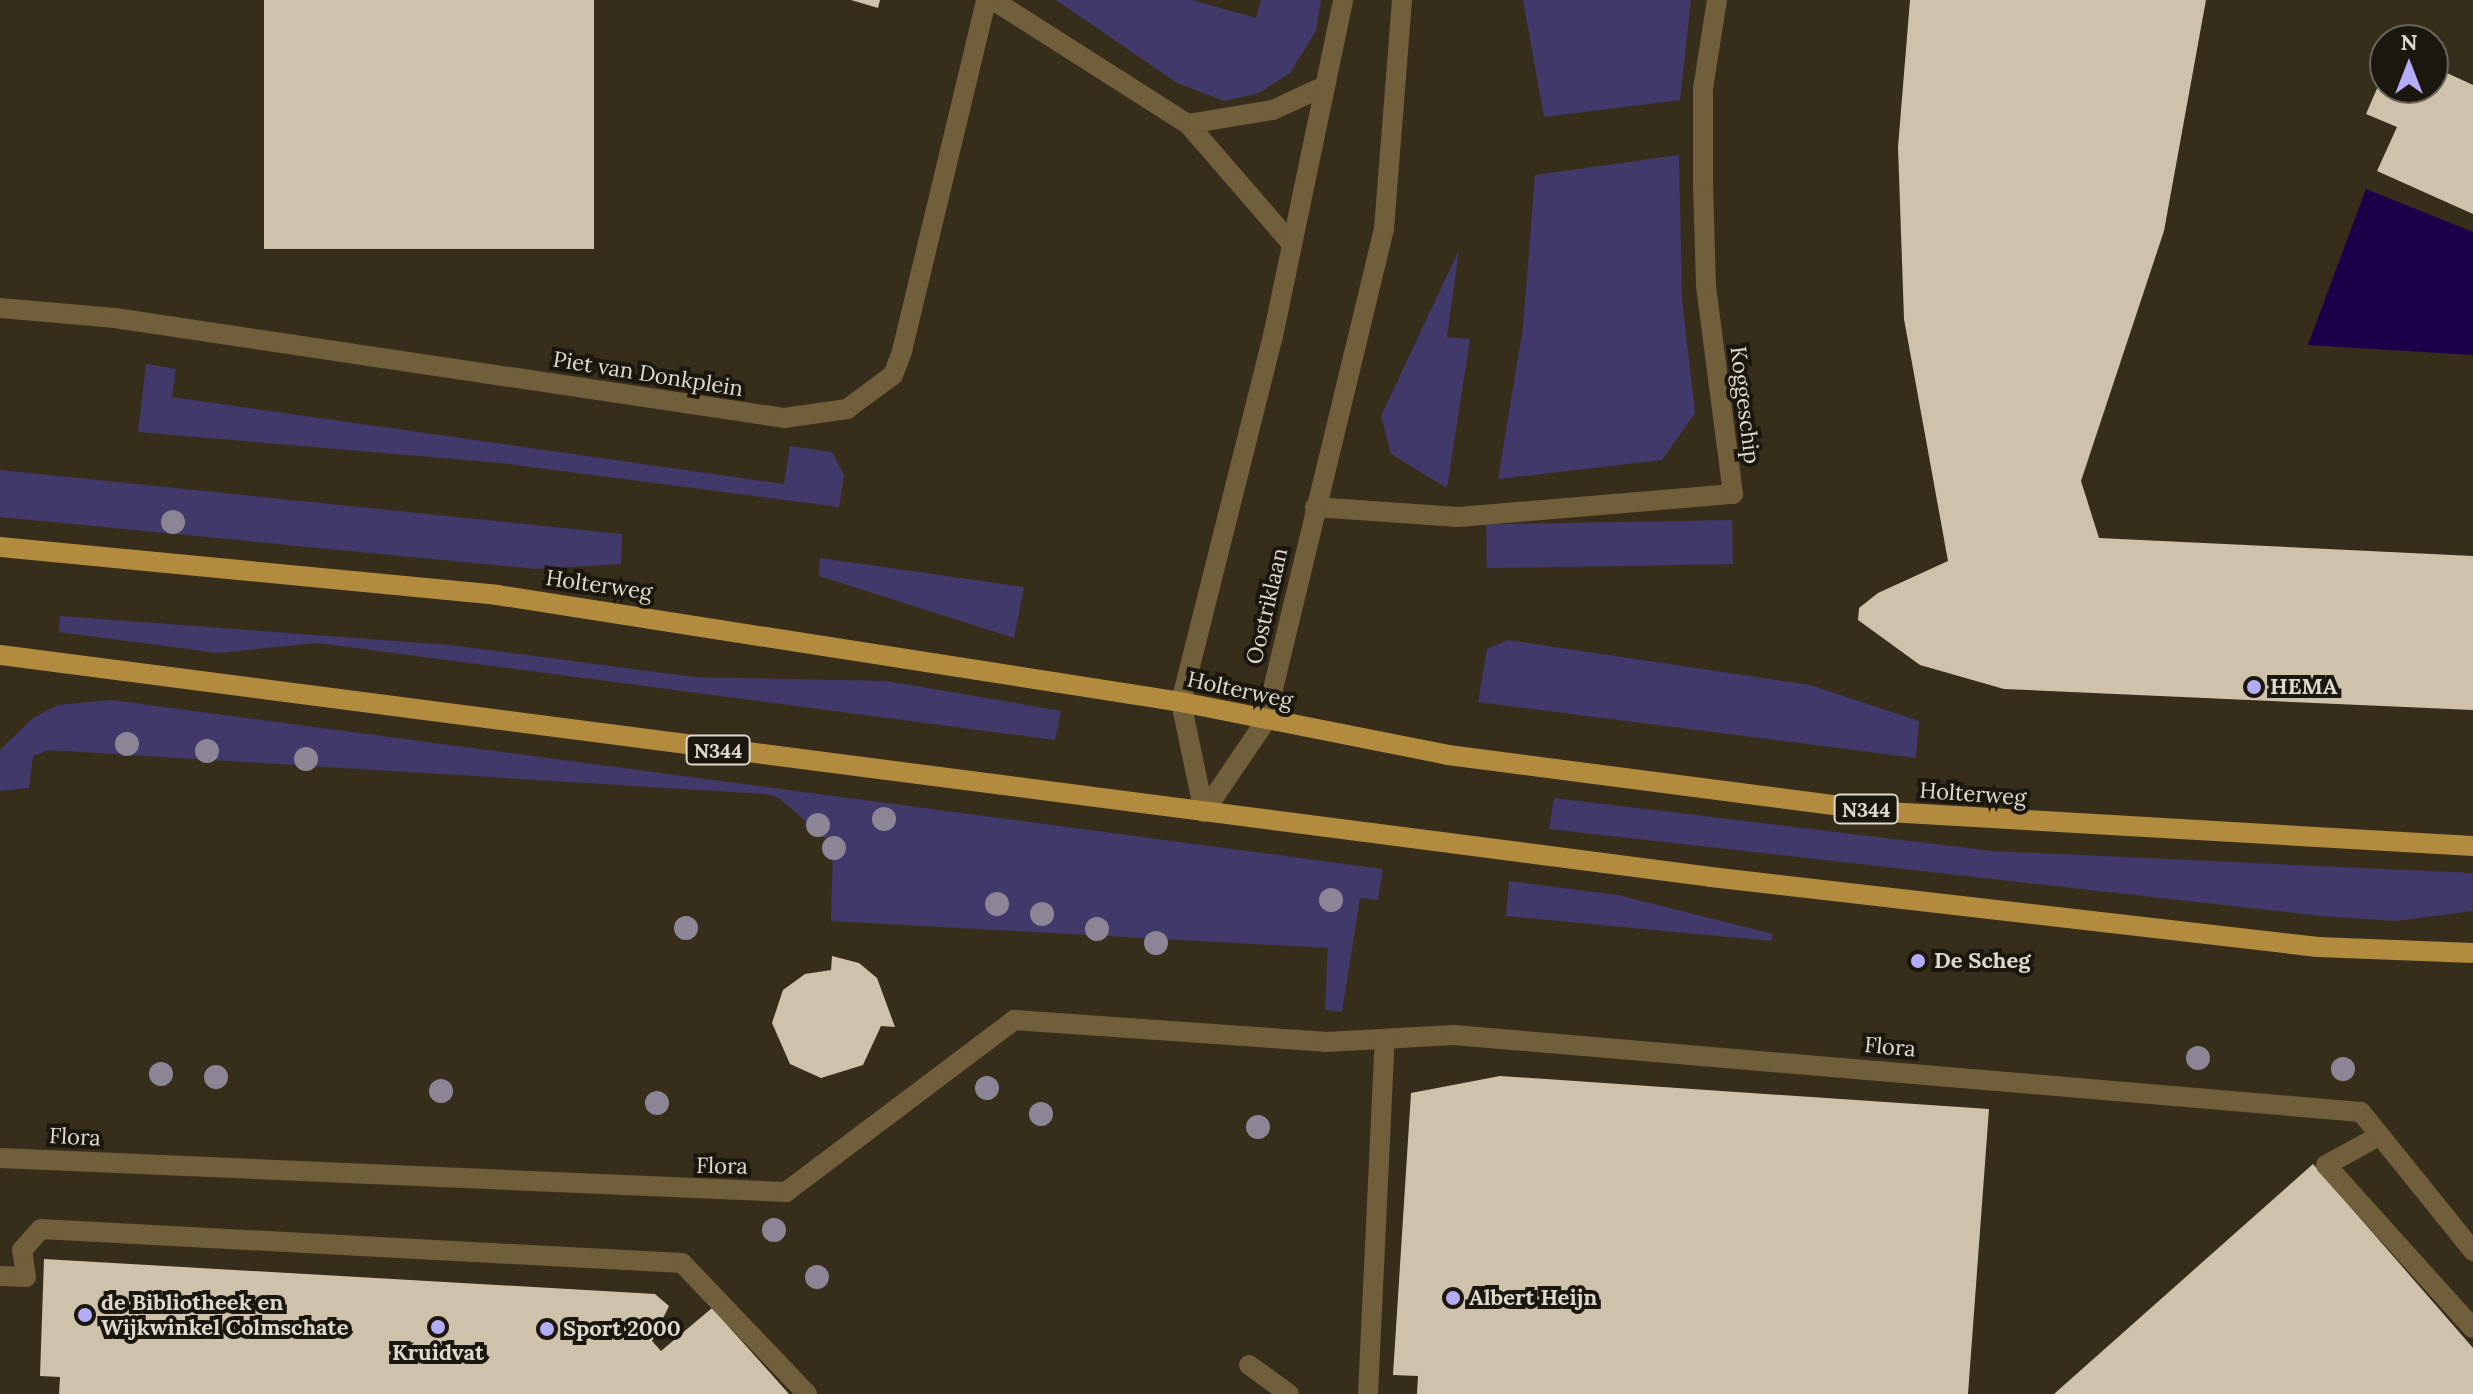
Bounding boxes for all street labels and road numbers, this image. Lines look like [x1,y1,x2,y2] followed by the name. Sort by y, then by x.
[1725,345,1765,465] street label: Koggeschip
[551,346,745,402] street label: Piet van Donkplein
[1241,545,1293,667] street label: Oostriklaan
[544,564,654,606] street label: Holterweg
[1185,666,1295,714] street label: Holterweg
[684,734,752,766] road number: N344
[1919,777,2027,811] street label: Holterweg
[1832,793,1900,825] road number: N344
[1863,1032,1917,1062] street label: Flora
[49,1122,101,1152] street label: Flora
[696,1152,748,1180] street label: Flora

